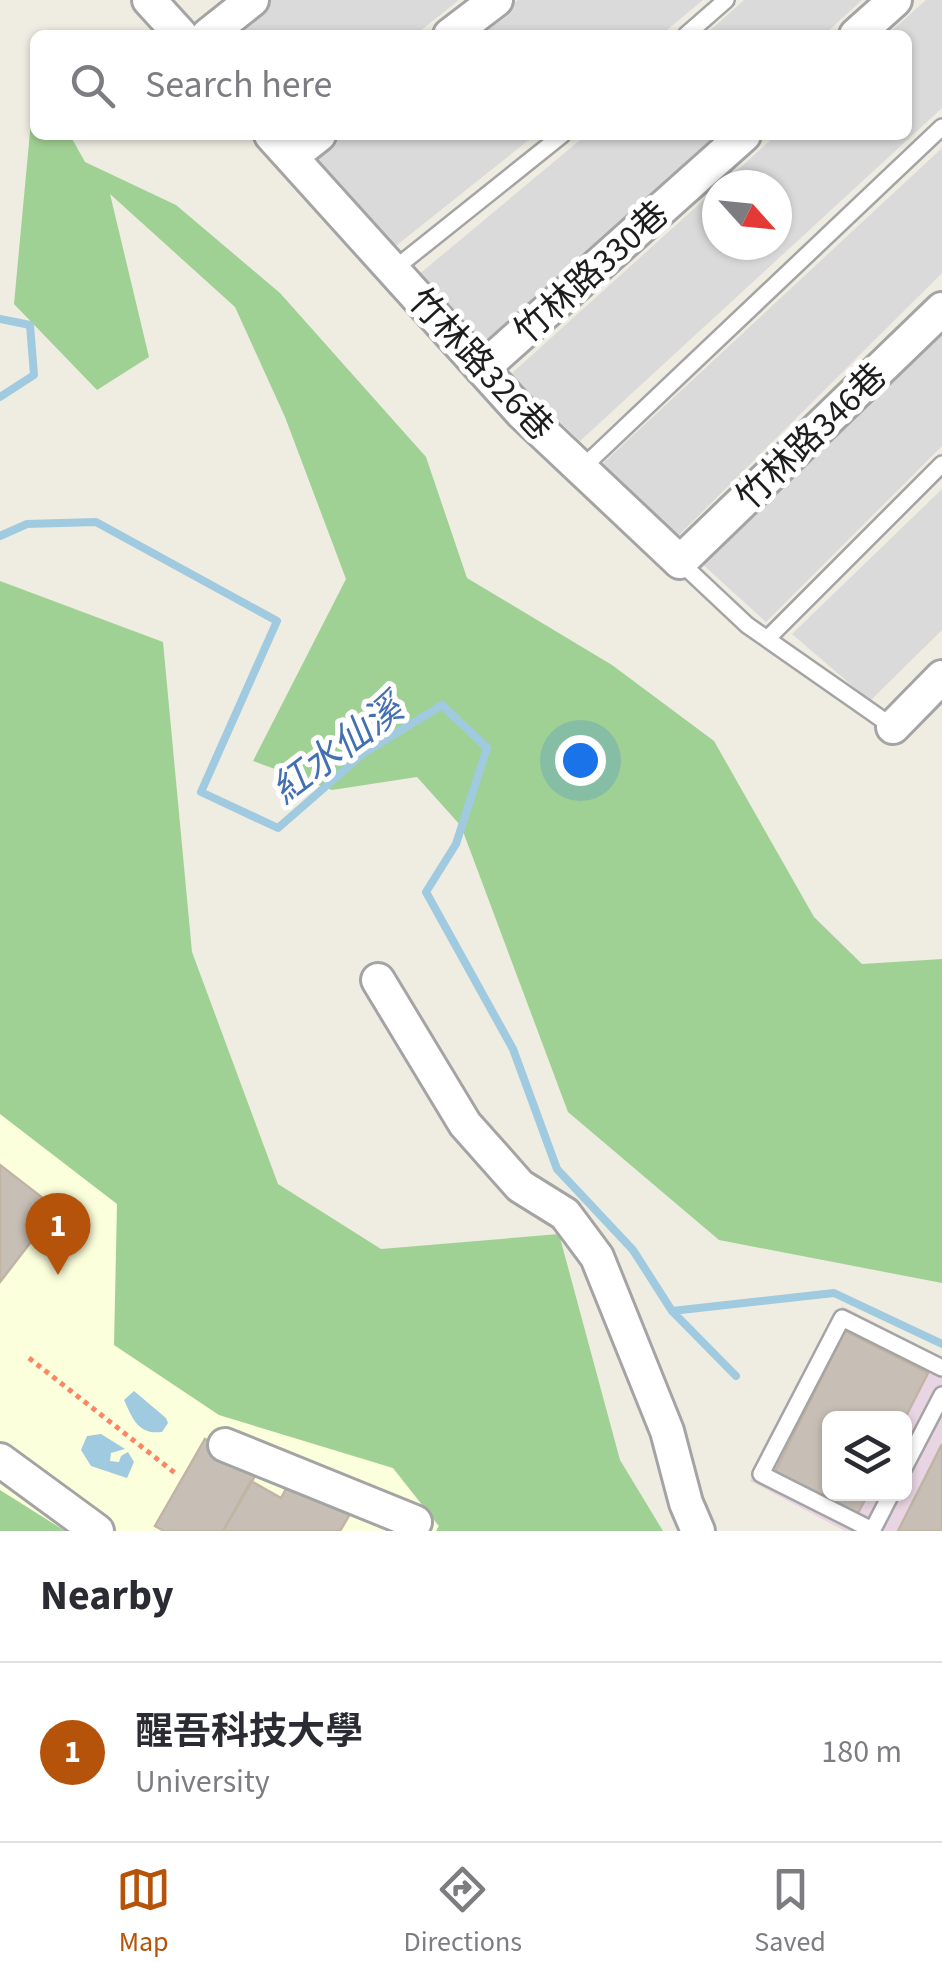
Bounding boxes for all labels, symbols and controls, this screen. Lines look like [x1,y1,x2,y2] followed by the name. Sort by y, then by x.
[30,30,912,140] search box
[65,58,120,113] icon: search
[145,58,332,112] text: Search here
[702,170,792,260] north arrow
[504,190,680,356] street label: 竹林路330巷
[396,277,564,452] street label: 竹林路326巷
[725,352,898,521] street label: 竹林路346巷
[261,679,419,817] water label: 紅水仙溪
[555,735,606,786] your location
[26,1192,90,1275] pin: 1
[822,1411,912,1501] map controls
[822,1411,912,1501] button: layers
[40,1566,174,1626] text: Nearby
[135,1705,363,1759] text: 醒吾科技大學
[64,1729,81,1775] text: 1
[821,1729,902,1775] text: 180 m
[135,1759,270,1805] text: University
[116,1862,171,1962] tab: Map
[404,1862,522,1962] tab: Directions
[754,1862,826,1962] tab: Saved

